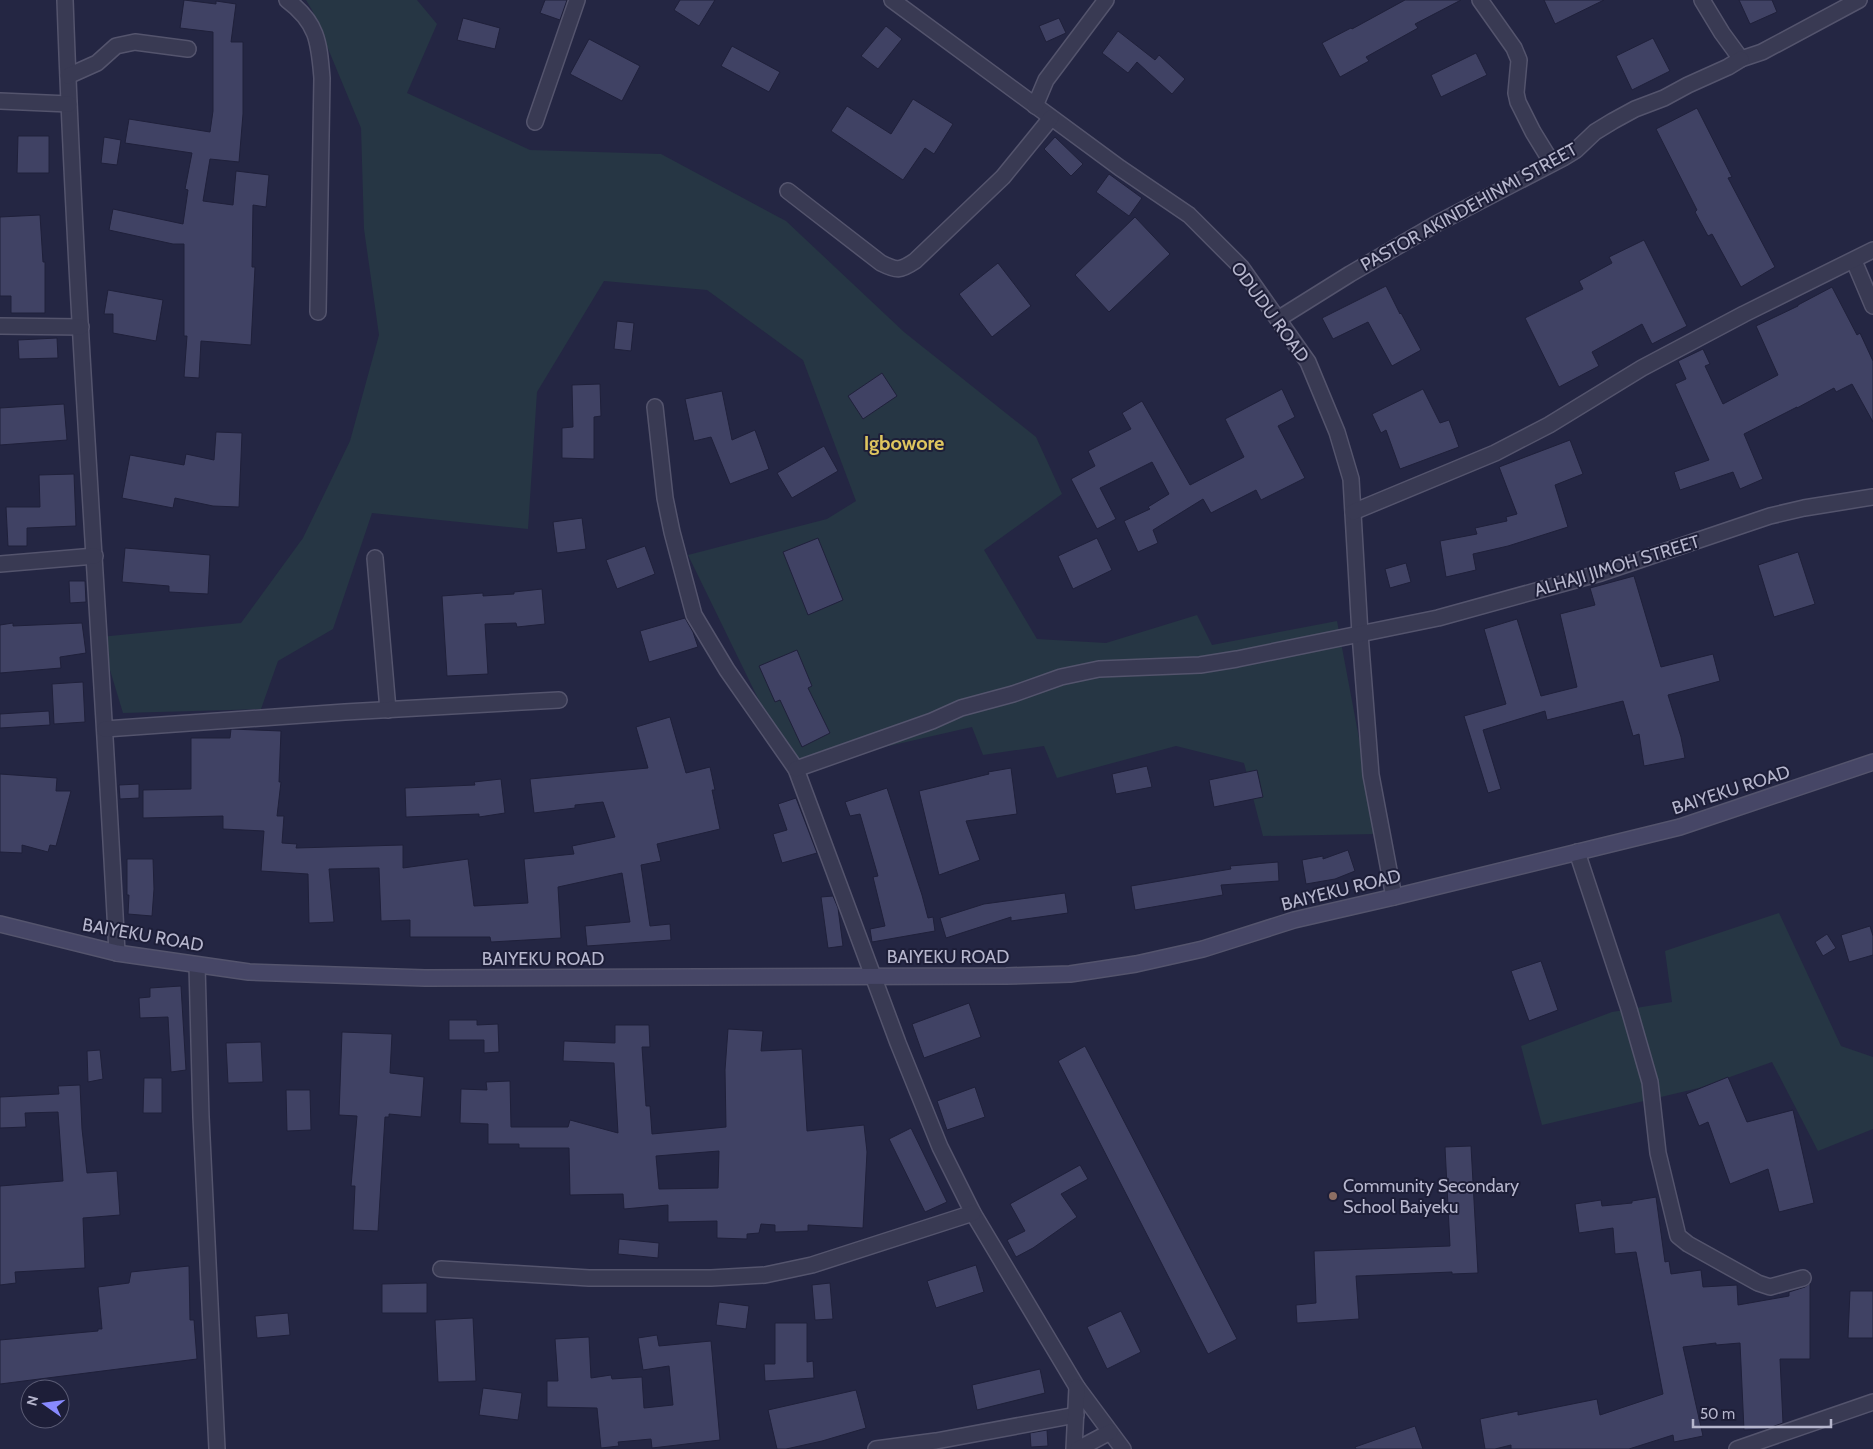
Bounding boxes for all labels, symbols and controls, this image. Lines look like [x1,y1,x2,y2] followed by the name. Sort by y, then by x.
[1357,138,1581,276] street label: PASTOR AKINDEHINMI STREET
[1226,257,1314,367] street label: ODUDU ROAD
[864,431,944,455] district label: Igbowore
[1532,530,1703,602] street label: ALHAJI JIMOH STREET
[1669,761,1793,819] street label: BAIYEKU ROAD
[1279,864,1403,916] street label: BAIYEKU ROAD
[81,914,205,956] street label: BAIYEKU ROAD
[887,946,1009,968] street label: BAIYEKU ROAD
[482,948,604,970] street label: BAIYEKU ROAD
[1343,1175,1519,1218] place label: Community Secondary School Baiyeku
[1327,1190,1339,1202] marker: Community Secondary School Baiyeku
[20,1379,70,1429] north arrow
[22,1394,42,1408] text: N
[1693,1396,1830,1428] scale bar
[1700,1405,1735,1423] text: 50 m

